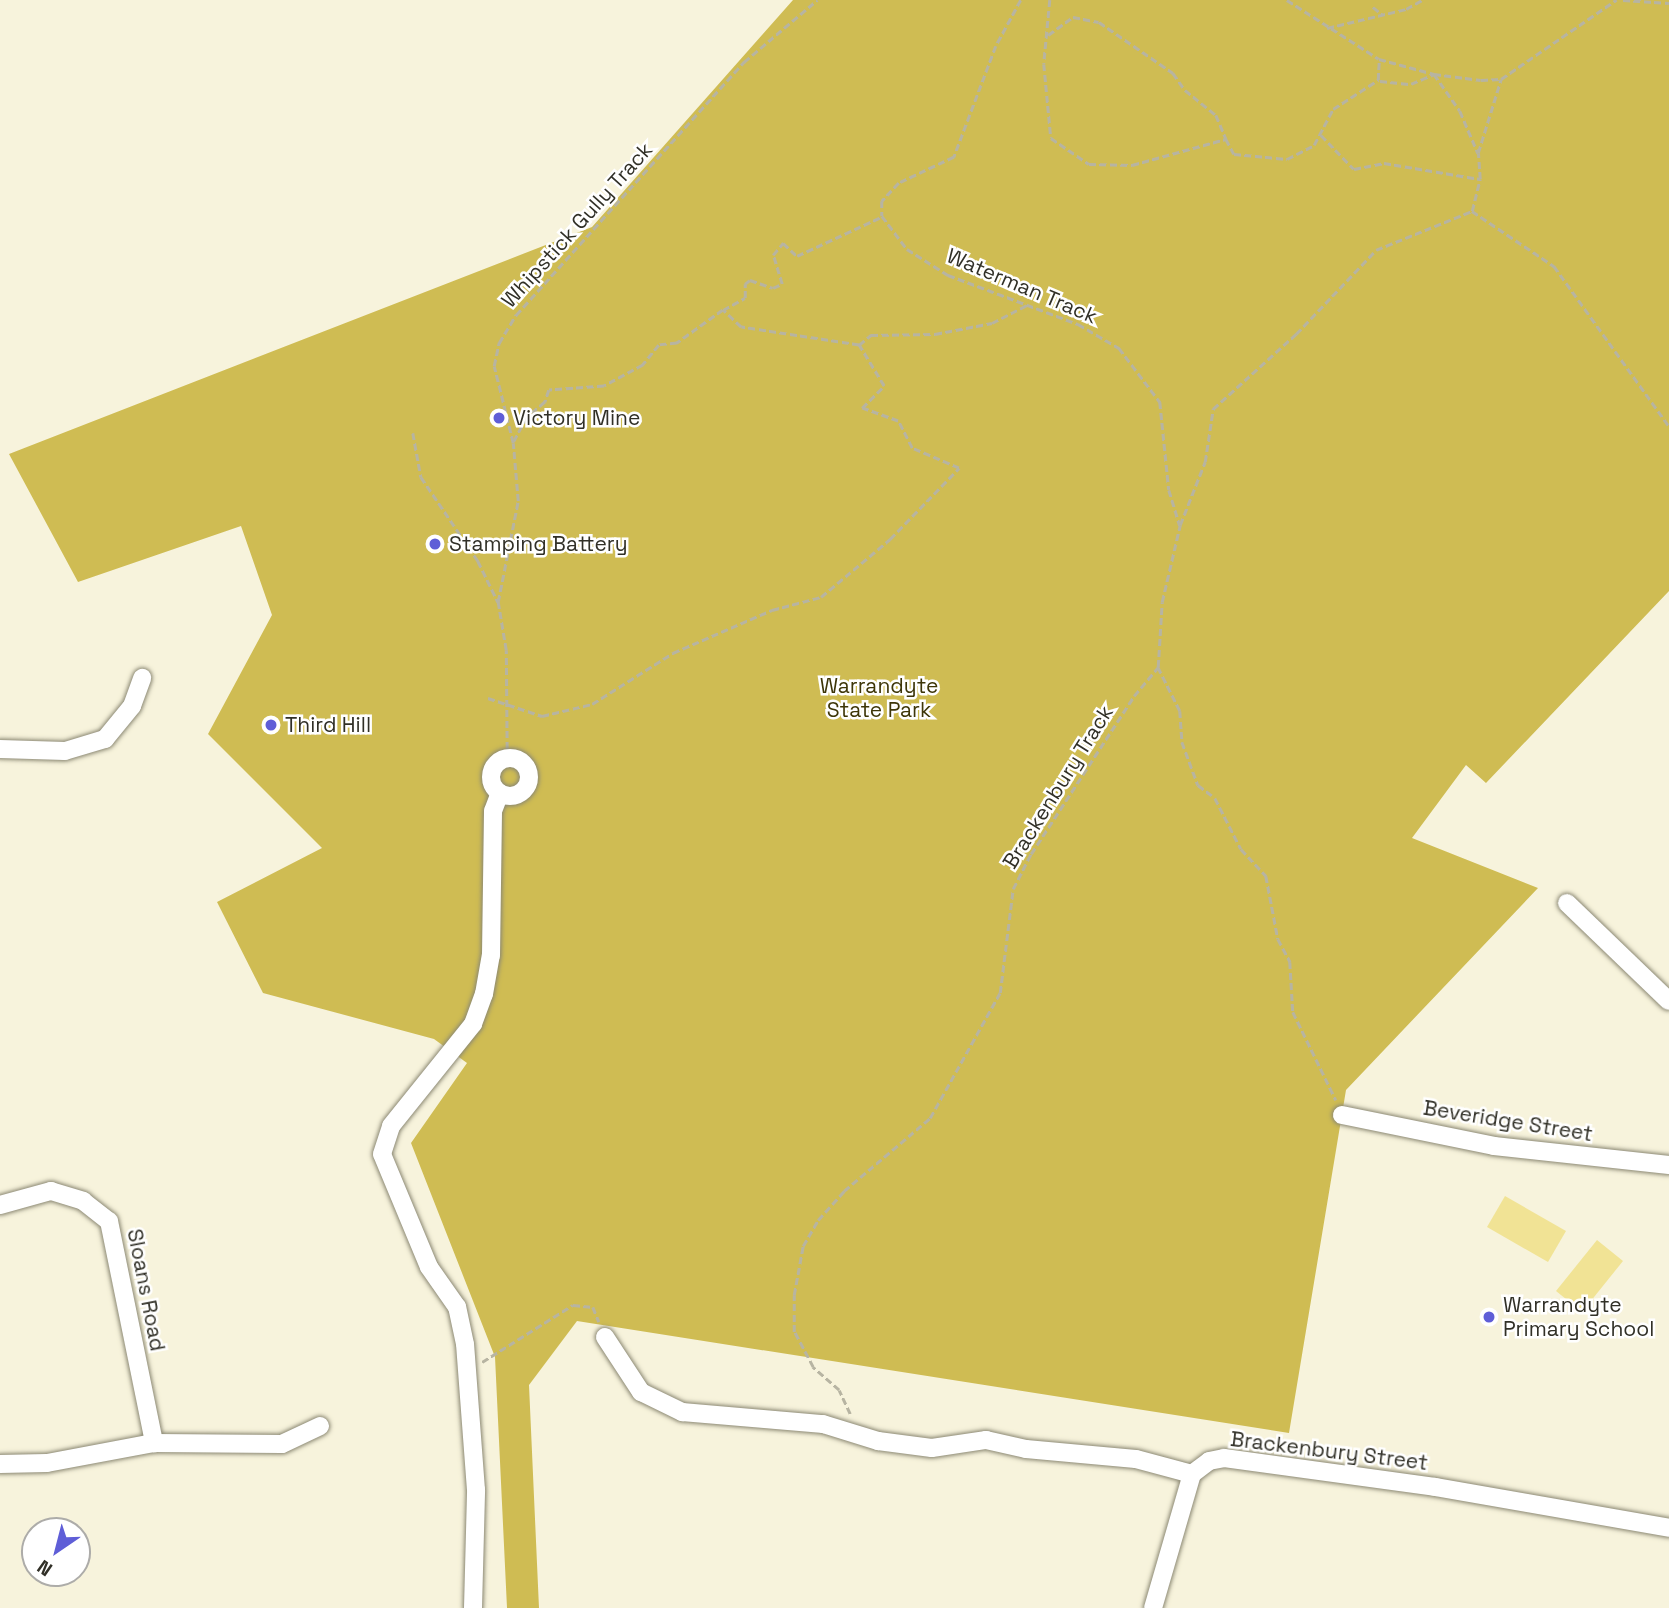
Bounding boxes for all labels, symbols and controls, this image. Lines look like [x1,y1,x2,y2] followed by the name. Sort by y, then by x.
[496,137,658,313] street label: Whipstick Gully Track
[943,243,1101,329] street label: Waterman Track
[513,405,640,431] place label: Victory Mine
[491,410,507,426] marker: Victory Mine
[449,531,628,557] place label: Stamping Battery
[427,536,443,552] marker: Stamping Battery
[820,673,938,723] park label: Warrandyte State Park
[997,700,1119,874] street label: Brackenbury Track
[285,712,371,738] place label: Third Hill
[263,717,279,733] marker: Third Hill
[1421,1095,1595,1147] street label: Beveridge Street
[122,1227,170,1353] street label: Sloans Road
[1503,1292,1654,1342] place label: Warrandyte Primary School
[1481,1309,1497,1325] marker: Warrandyte Primary School
[1229,1426,1429,1476] street label: Brackenbury Street
[21,1517,91,1587] north arrow
[32,1554,57,1582] text: N

